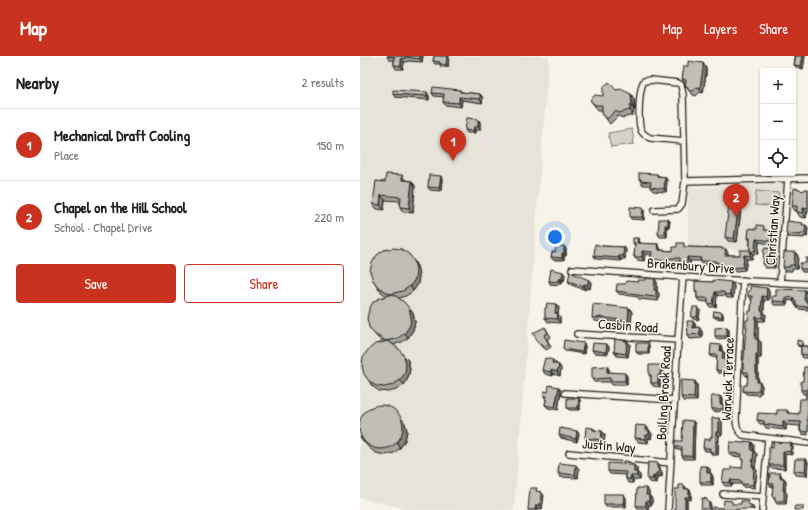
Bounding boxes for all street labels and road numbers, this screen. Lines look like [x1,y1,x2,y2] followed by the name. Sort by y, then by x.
[760,194,785,266] street label: Christian Way
[646,252,736,279] street label: Brakenbury Drive
[597,313,659,337] street label: Casbin Road
[716,337,738,421] street label: Warwick Terrace
[651,345,676,441] street label: Boiling Brook Road
[581,433,637,458] street label: Justin Way

